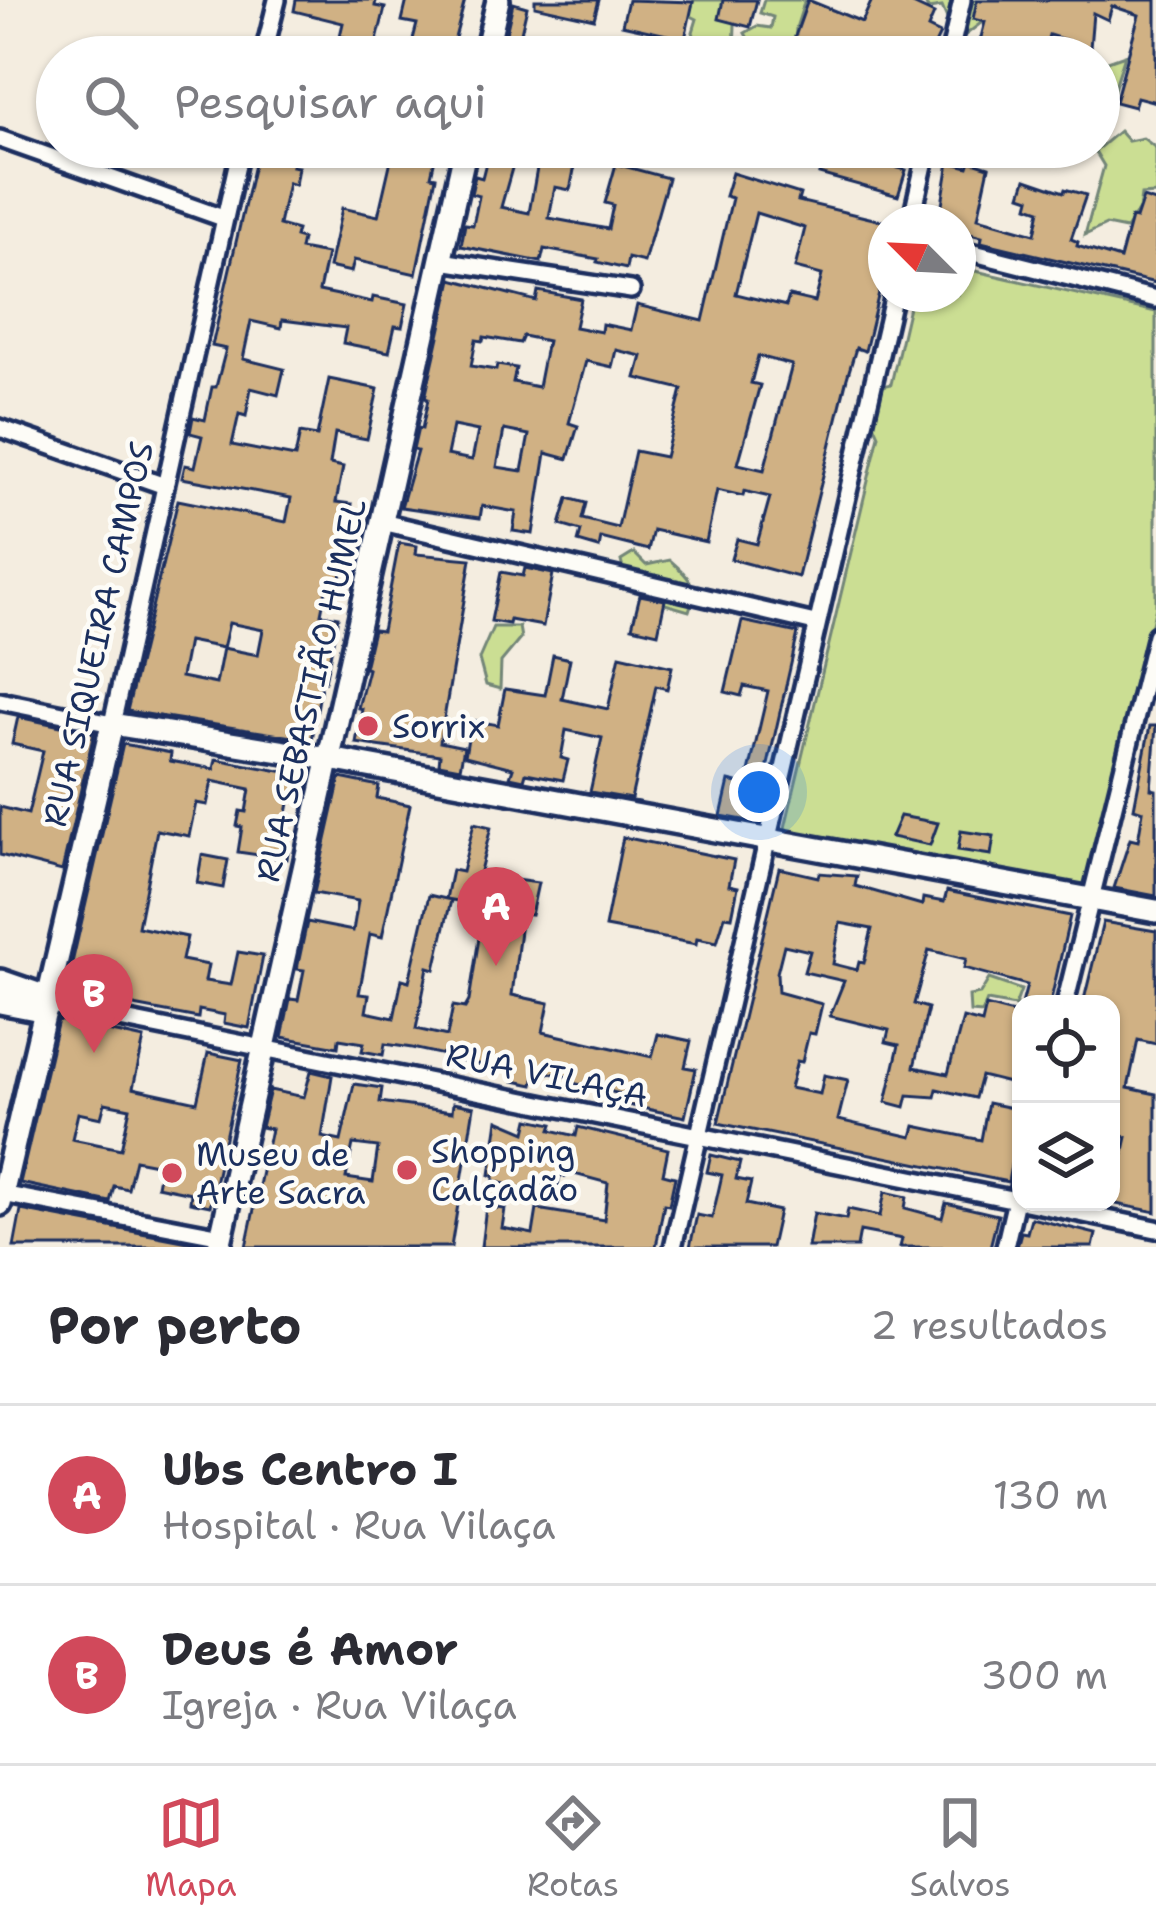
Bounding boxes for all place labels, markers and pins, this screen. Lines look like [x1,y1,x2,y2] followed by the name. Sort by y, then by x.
[392,704,485,749] place label: Sorrix
[355,713,381,739] marker: Sorrix
[457,867,535,966] pin: A
[55,954,133,1053] pin: B
[431,1129,578,1212] place label: Shopping Calçadão
[196,1132,366,1215] place label: Museu de Arte Sacra
[394,1157,420,1183] marker: Shopping Calçadão
[159,1160,185,1186] marker: Museu de Arte Sacra

